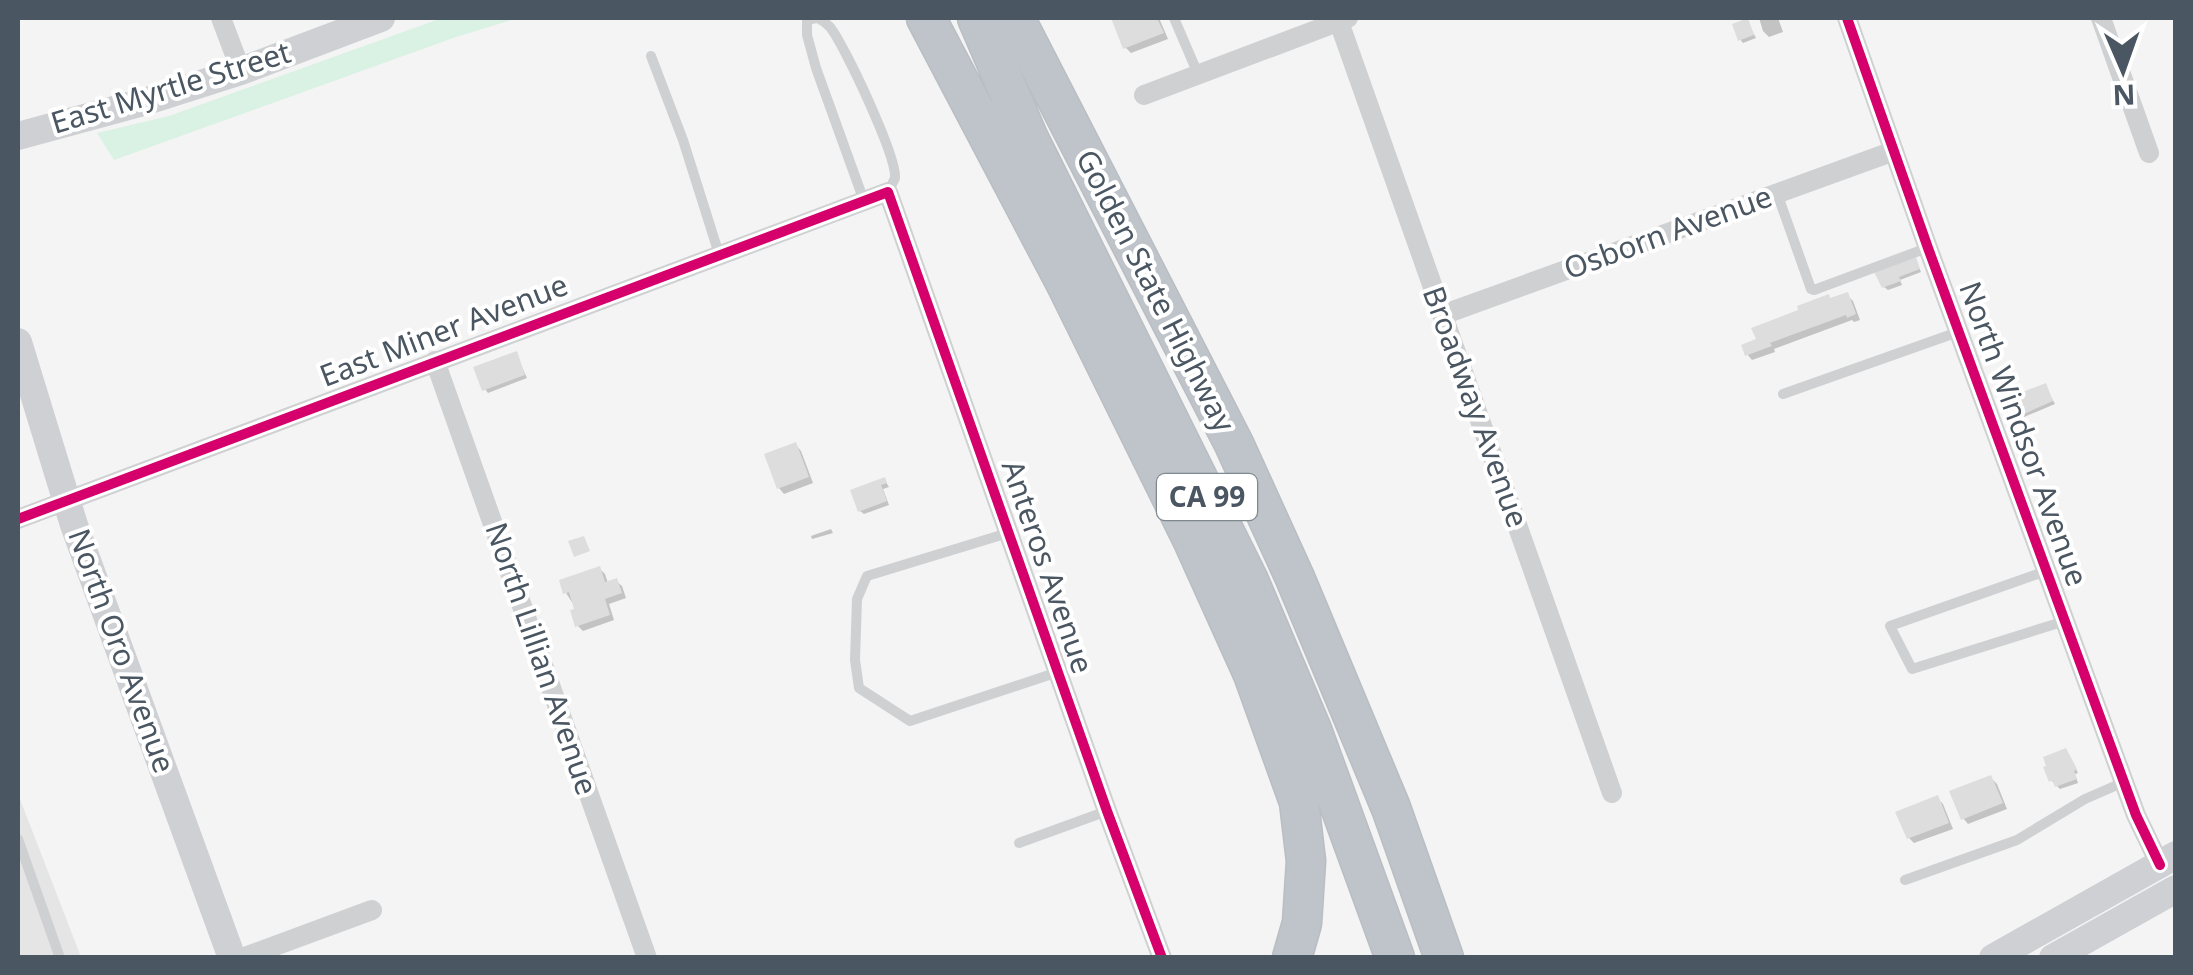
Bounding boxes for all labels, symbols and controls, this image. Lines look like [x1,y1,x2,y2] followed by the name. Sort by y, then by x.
[2073,20,2173,120] north arrow
[46,31,296,142] street label: East Myrtle Street
[2112,77,2136,115] text: N
[1067,142,1246,439] street label: Golden State Highway
[1558,175,1777,288] street label: Osborn Avenue
[314,263,573,396] street label: East Miner Avenue
[1950,276,2099,591] street label: North Windsor Avenue
[1414,280,1539,533] street label: Broadway Avenue
[993,454,1104,679] street label: Anteros Avenue
[1157,474,1257,520] road number: CA 99
[477,517,608,800] street label: North Lillian Avenue
[59,523,186,778] street label: North Oro Avenue

